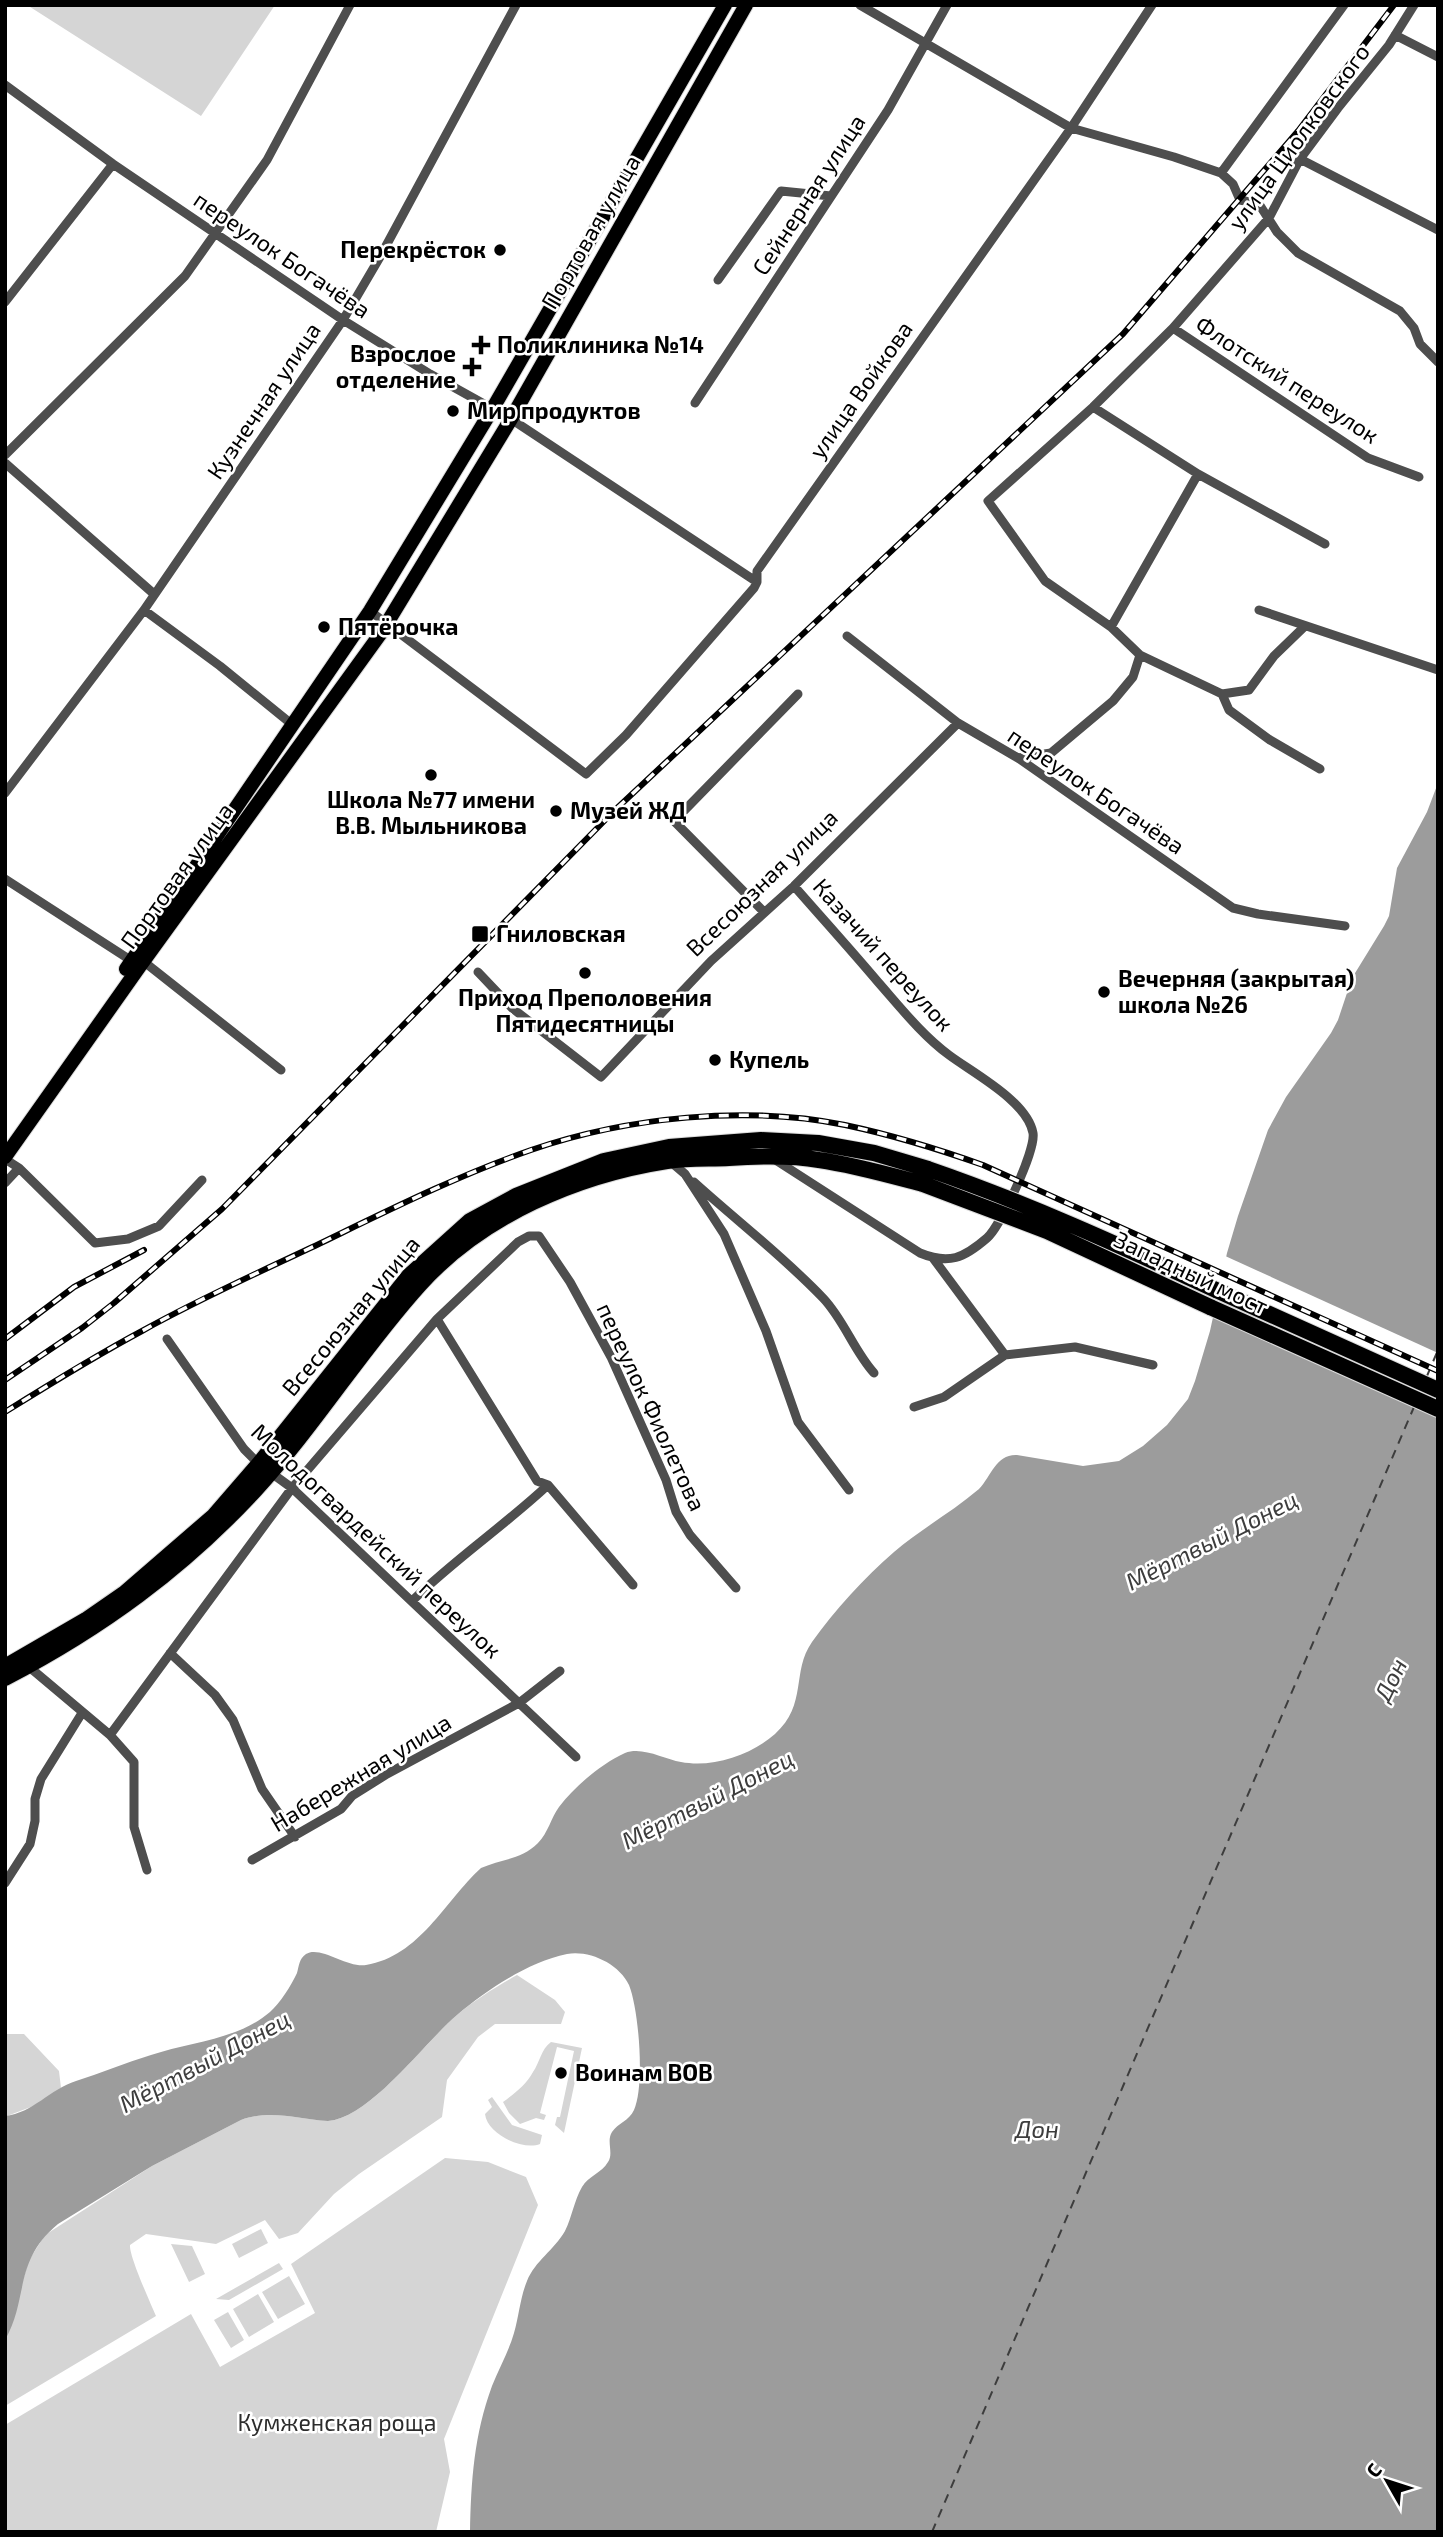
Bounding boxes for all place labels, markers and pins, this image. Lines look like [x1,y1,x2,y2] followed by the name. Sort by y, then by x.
[340,235,486,263] place label: Перекрёсток
[492,242,508,258] marker: Перекрёсток
[497,330,704,358] place label: Поликлиника №14
[471,335,491,355] marker: Поликлиника №14
[336,339,456,393] place label: Взрослое отделение
[462,357,482,377] marker: Взрослое отделение
[467,396,641,424] place label: Мир продуктов
[445,403,461,419] marker: Мир продуктов
[338,612,458,640] place label: Пятёрочка
[316,619,332,635] marker: Пятёрочка
[423,767,439,783] marker: Школа №77 имени В.В. Мыльникова
[327,785,535,839] place label: Школа №77 имени В.В. Мыльникова
[570,796,687,824] place label: Музей ЖД
[548,803,564,819] marker: Музей ЖД
[496,919,626,947] place label: Гниловская
[470,924,490,944] marker: Гниловская
[1118,964,1354,1018] place label: Вечерняя (закрытая) школа №26
[577,965,593,981] marker: Приход Преполовения Пятидесятницы
[458,983,712,1037] place label: Приход Преполовения Пятидесятницы
[1096,984,1112,1000] marker: Вечерняя (закрытая) школа №26
[729,1045,809,1073] place label: Купель
[707,1052,723,1068] marker: Купель
[575,2058,713,2086] place label: Воинам ВОВ
[553,2065,569,2081] marker: Воинам ВОВ

